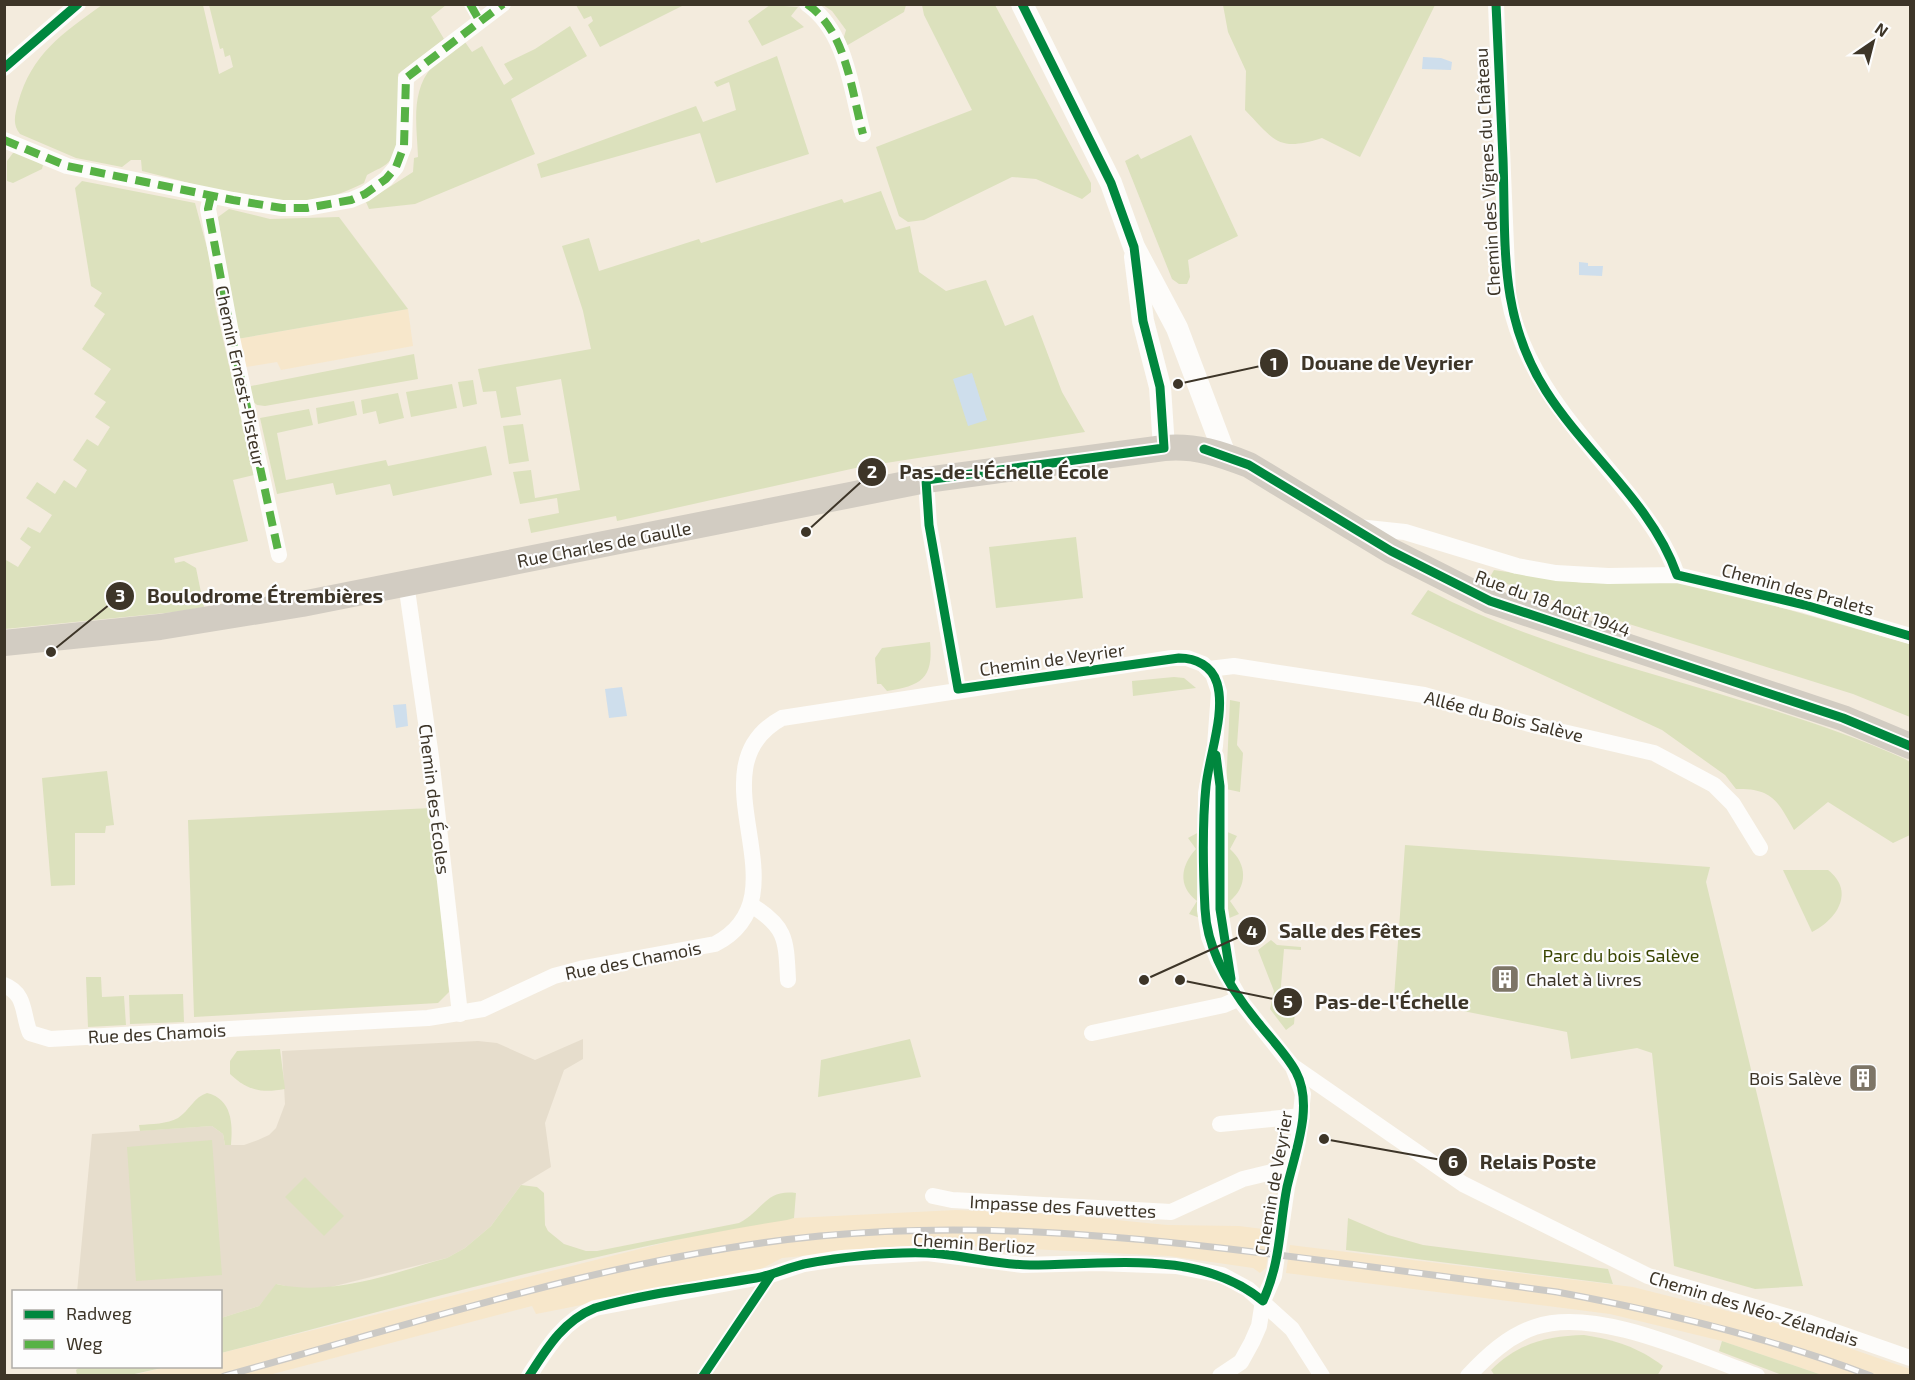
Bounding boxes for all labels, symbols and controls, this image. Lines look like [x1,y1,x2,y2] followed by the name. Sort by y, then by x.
[1843,12,1903,72] north arrow
[1872,18,1892,40] text: N
[1470,47,1504,297] street label: Chemin des Vignes du Château
[211,283,271,469] street label: Chemin Ernest-Pisteur
[1259,344,1485,382] callout: Douane de Veyrier
[1301,350,1473,375] text: Douane de Veyrier
[1270,352,1278,374] text: 1
[857,453,1121,491] callout: Pas-de-l'Échelle École
[899,459,1109,483] text: Pas-de-l'Échelle École
[867,460,877,482] text: 2
[515,516,693,572] street label: Rue Charles de Gaulle
[1719,558,1877,620] street label: Chemin des Pralets
[1472,565,1634,641] street label: Rue du 18 Août 1944
[105,577,395,615] callout: Boulodrome Étrembières
[147,583,383,607] text: Boulodrome Étrembières
[115,584,125,606] text: 3
[978,638,1126,680] street label: Chemin de Veyrier
[1422,686,1586,746] street label: Allée du Bois Salève
[415,723,455,875] street label: Chemin des Écoles
[1237,912,1433,950] callout: Salle des Fêtes
[1279,918,1421,942] text: Salle des Fêtes
[1246,920,1258,942] text: 4
[563,936,703,984] street label: Rue des Chamois
[1543,944,1699,966] park label: Parc du bois Salève
[1489,963,1521,995] building icon: Chalet à livres
[1526,968,1642,990] place label: Chalet à livres
[1273,983,1481,1021] callout: Pas-de-l'Échelle
[1315,989,1469,1013] text: Pas-de-l'Échelle
[1283,990,1293,1012] text: 5
[87,1018,227,1048] street label: Rue des Chamois
[1847,1062,1879,1094] building icon: Bois Salève
[1749,1067,1842,1089] place label: Bois Salève
[1249,1109,1297,1257] street label: Chemin de Veyrier
[1438,1143,1609,1181] callout: Relais Poste
[1480,1149,1596,1173] text: Relais Poste
[1448,1150,1458,1172] text: 6
[969,1190,1157,1222] street label: Impasse des Fauvettes
[912,1228,1036,1258] street label: Chemin Berlioz
[1646,1266,1862,1350] street label: Chemin des Néo-Zélandais
[12,1290,222,1368] legend
[66,1302,132,1324] text: Radweg
[66,1332,102,1354] text: Weg

